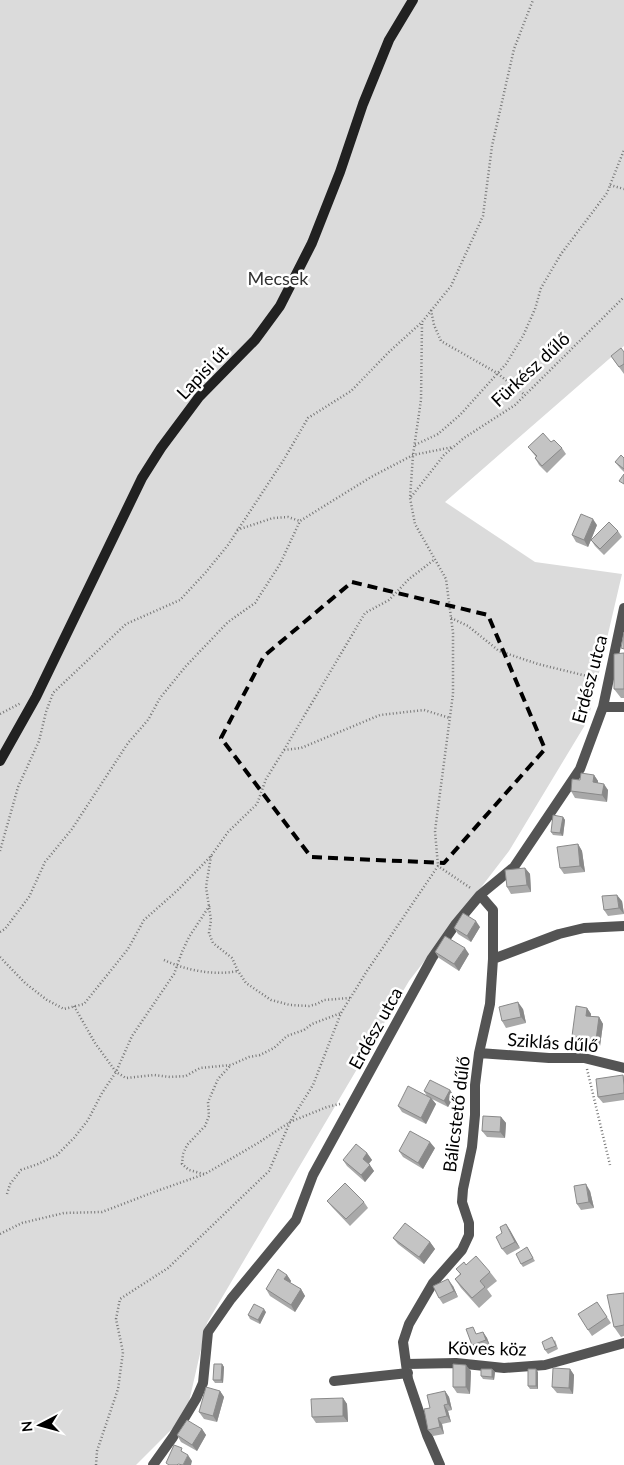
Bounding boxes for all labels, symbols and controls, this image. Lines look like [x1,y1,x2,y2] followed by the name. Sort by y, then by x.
[248,267,309,289] park label: Mecsek
[486,327,574,411] street label: Fürkész dűlő
[172,340,233,404] street label: Lapisi út
[567,632,611,726] street label: Erdész utca
[343,983,407,1073] street label: Erdész utca
[507,1028,599,1056] street label: Sziklás dűlő
[438,1055,474,1173] street label: Bálicstető dűlő
[447,1336,527,1360] street label: Köves köz
[15,1400,65,1450] north arrow
[18,1420,36,1433] text: N

